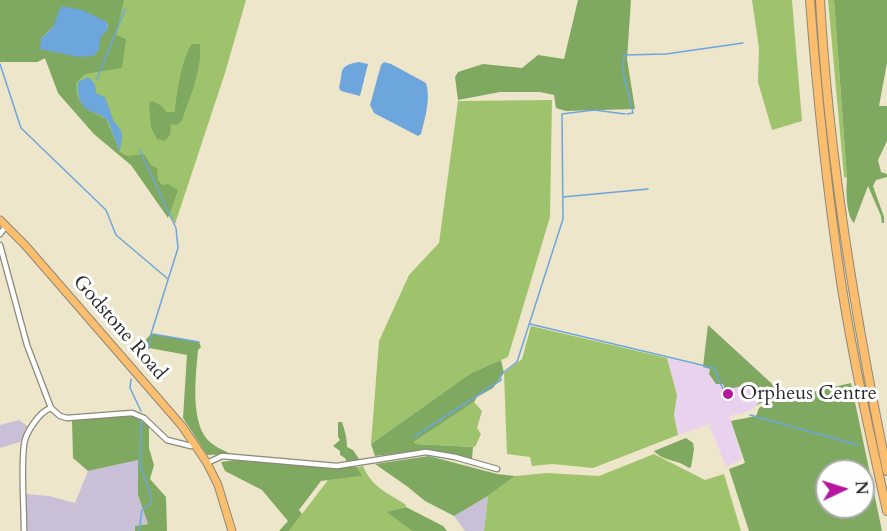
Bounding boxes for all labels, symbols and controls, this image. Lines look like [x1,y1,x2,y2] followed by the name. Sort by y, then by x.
[67,271,171,385] street label: Godstone Road
[740,382,877,406] place label: Orpheus Centre
[721,387,735,401] marker: Orpheus Centre
[815,459,875,519] north arrow
[850,480,872,496] text: N

